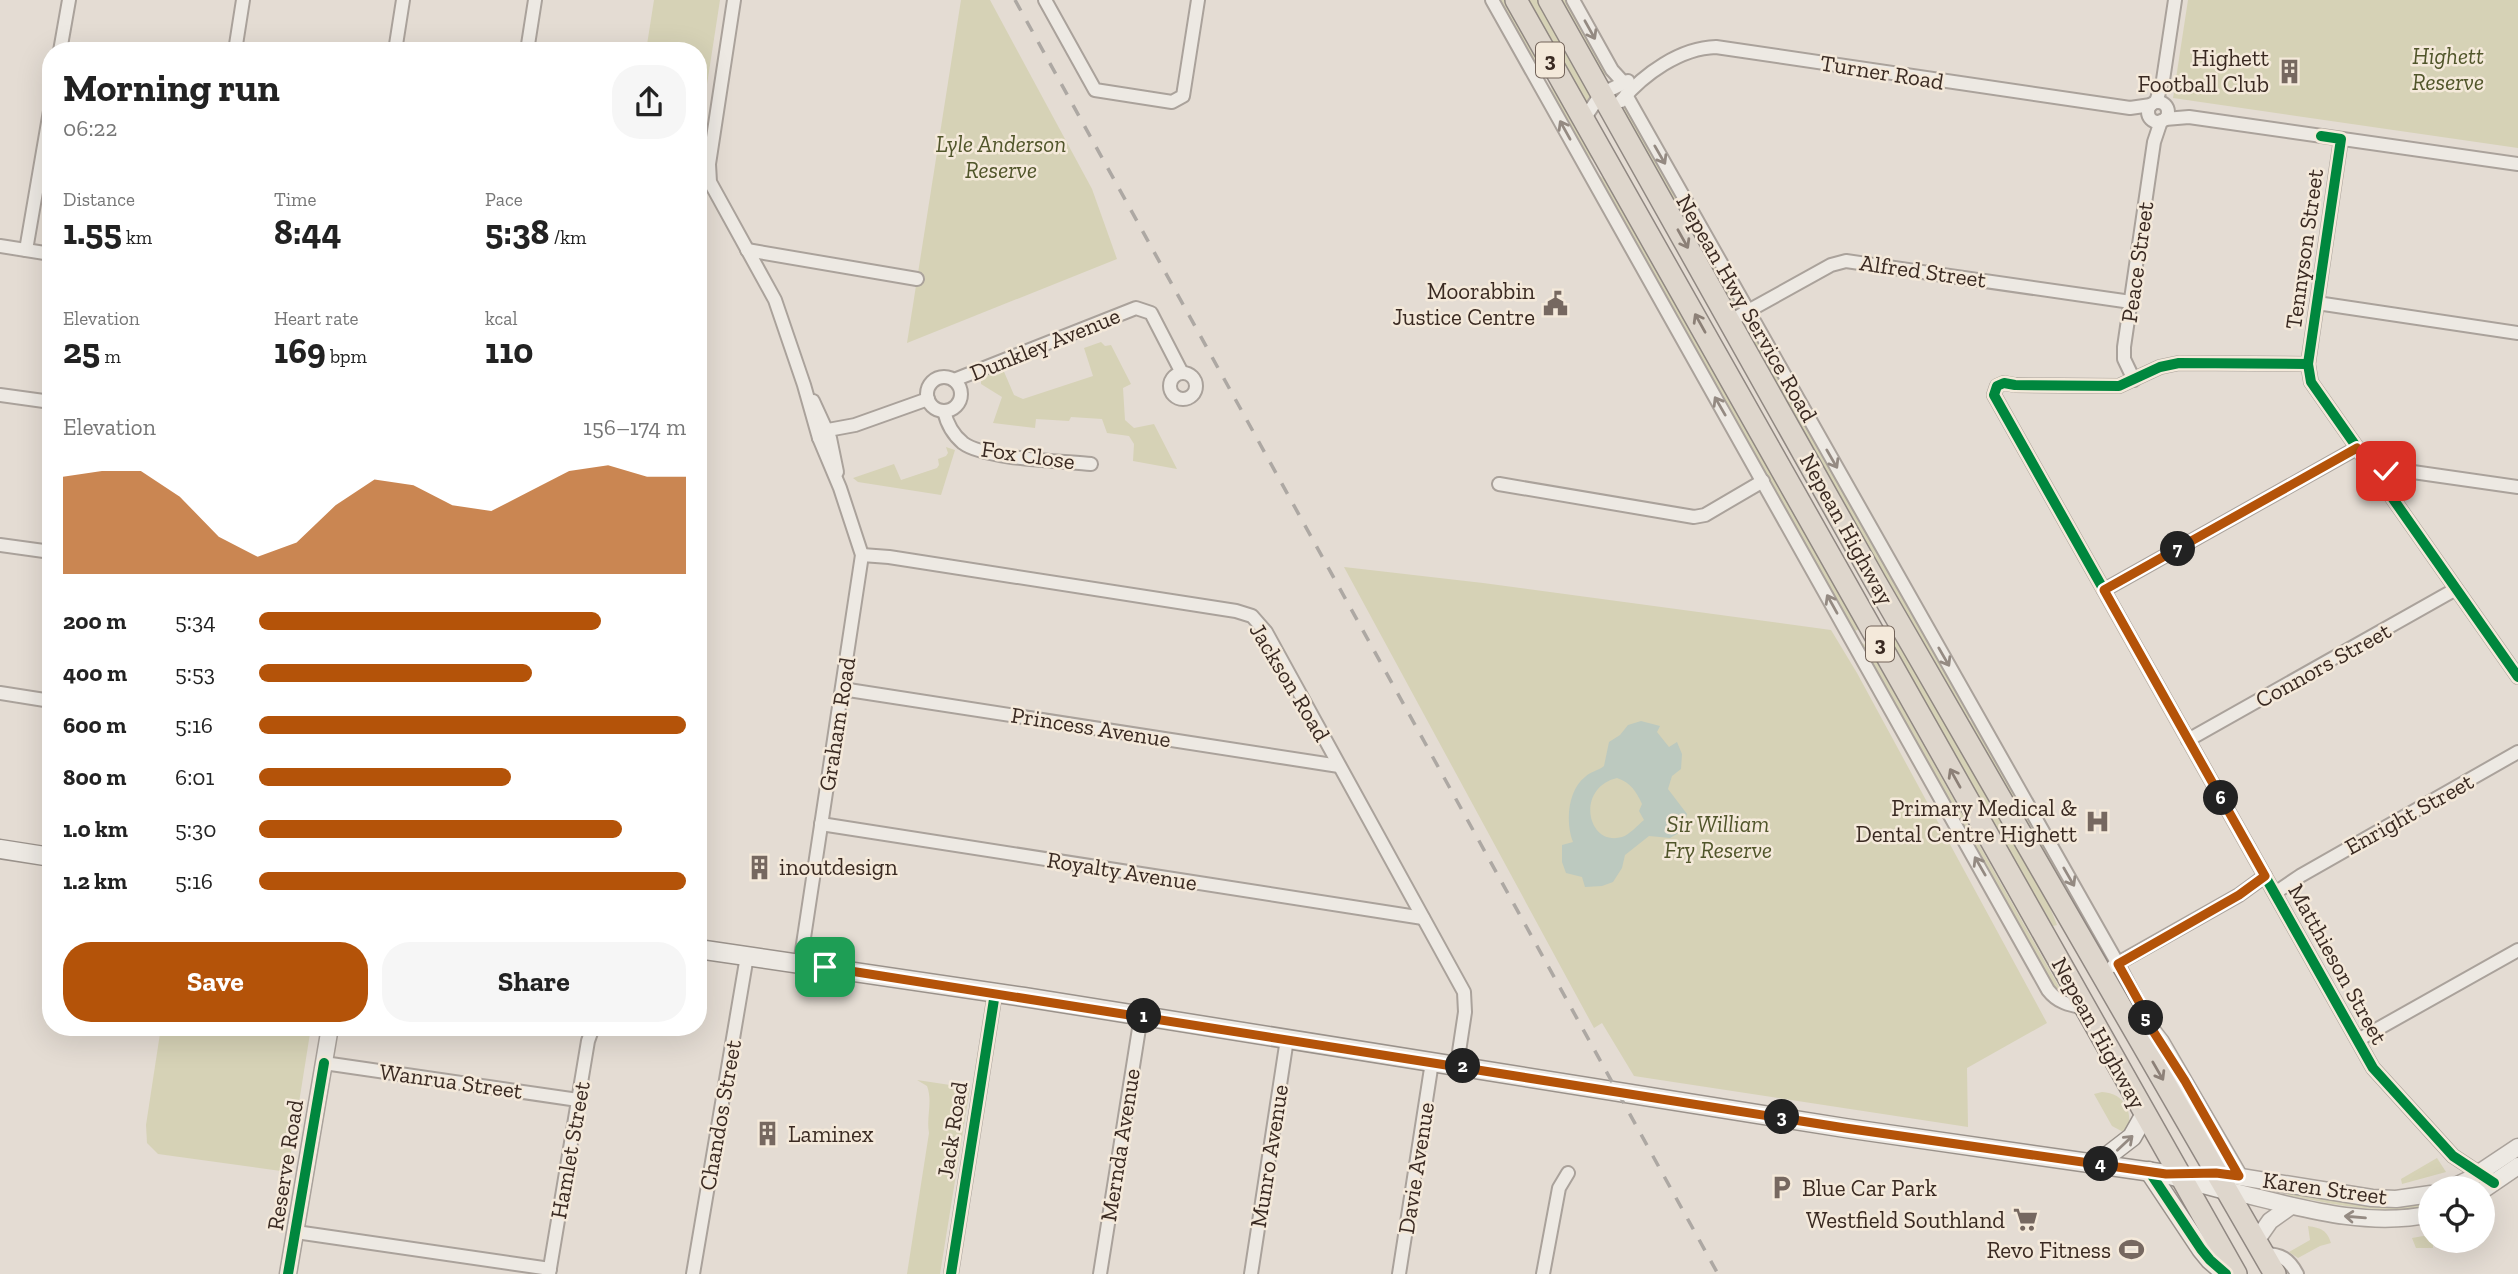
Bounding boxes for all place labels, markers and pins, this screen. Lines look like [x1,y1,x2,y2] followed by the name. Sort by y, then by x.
[2137,44,2269,98] place label: Highett Football Club
[2275,57,2303,85] building icon: Highett Football Club
[1393,277,1535,331] place label: Moorabbin Justice Centre
[1541,290,1569,318] public building icon: Moorabbin Justice Centre
[2356,441,2416,501] pin
[2160,532,2196,566] pin: 7
[2204,780,2238,816] pin: 6
[1856,794,2077,848] place label: Primary Medical & Dental Centre Highett
[2083,807,2111,835] hospital icon: Primary Medical & Dental Centre Highett
[745,853,773,881] building icon: inoutdesign
[779,853,898,881] place label: inoutdesign
[795,937,855,997] pin
[1126,998,1162,1034] pin: 1
[2128,1000,2164,1036] pin: 5
[1446,1048,1480,1084] pin: 2
[1764,1100,1800,1134] pin: 3
[754,1120,782,1148] building icon: Laminex
[788,1120,874,1148] place label: Laminex
[2084,1146,2118,1182] pin: 4
[1768,1174,1796,1202] parking icon: Blue Car Park
[1802,1174,1937,1202] place label: Blue Car Park
[1806,1206,2005,1234] place label: Westfield Southland
[2011,1206,2039,1234] supermarket icon: Westfield Southland
[1986,1236,2111,1264] place label: Revo Fitness
[2117,1236,2145,1264] sports icon: Revo Fitness

